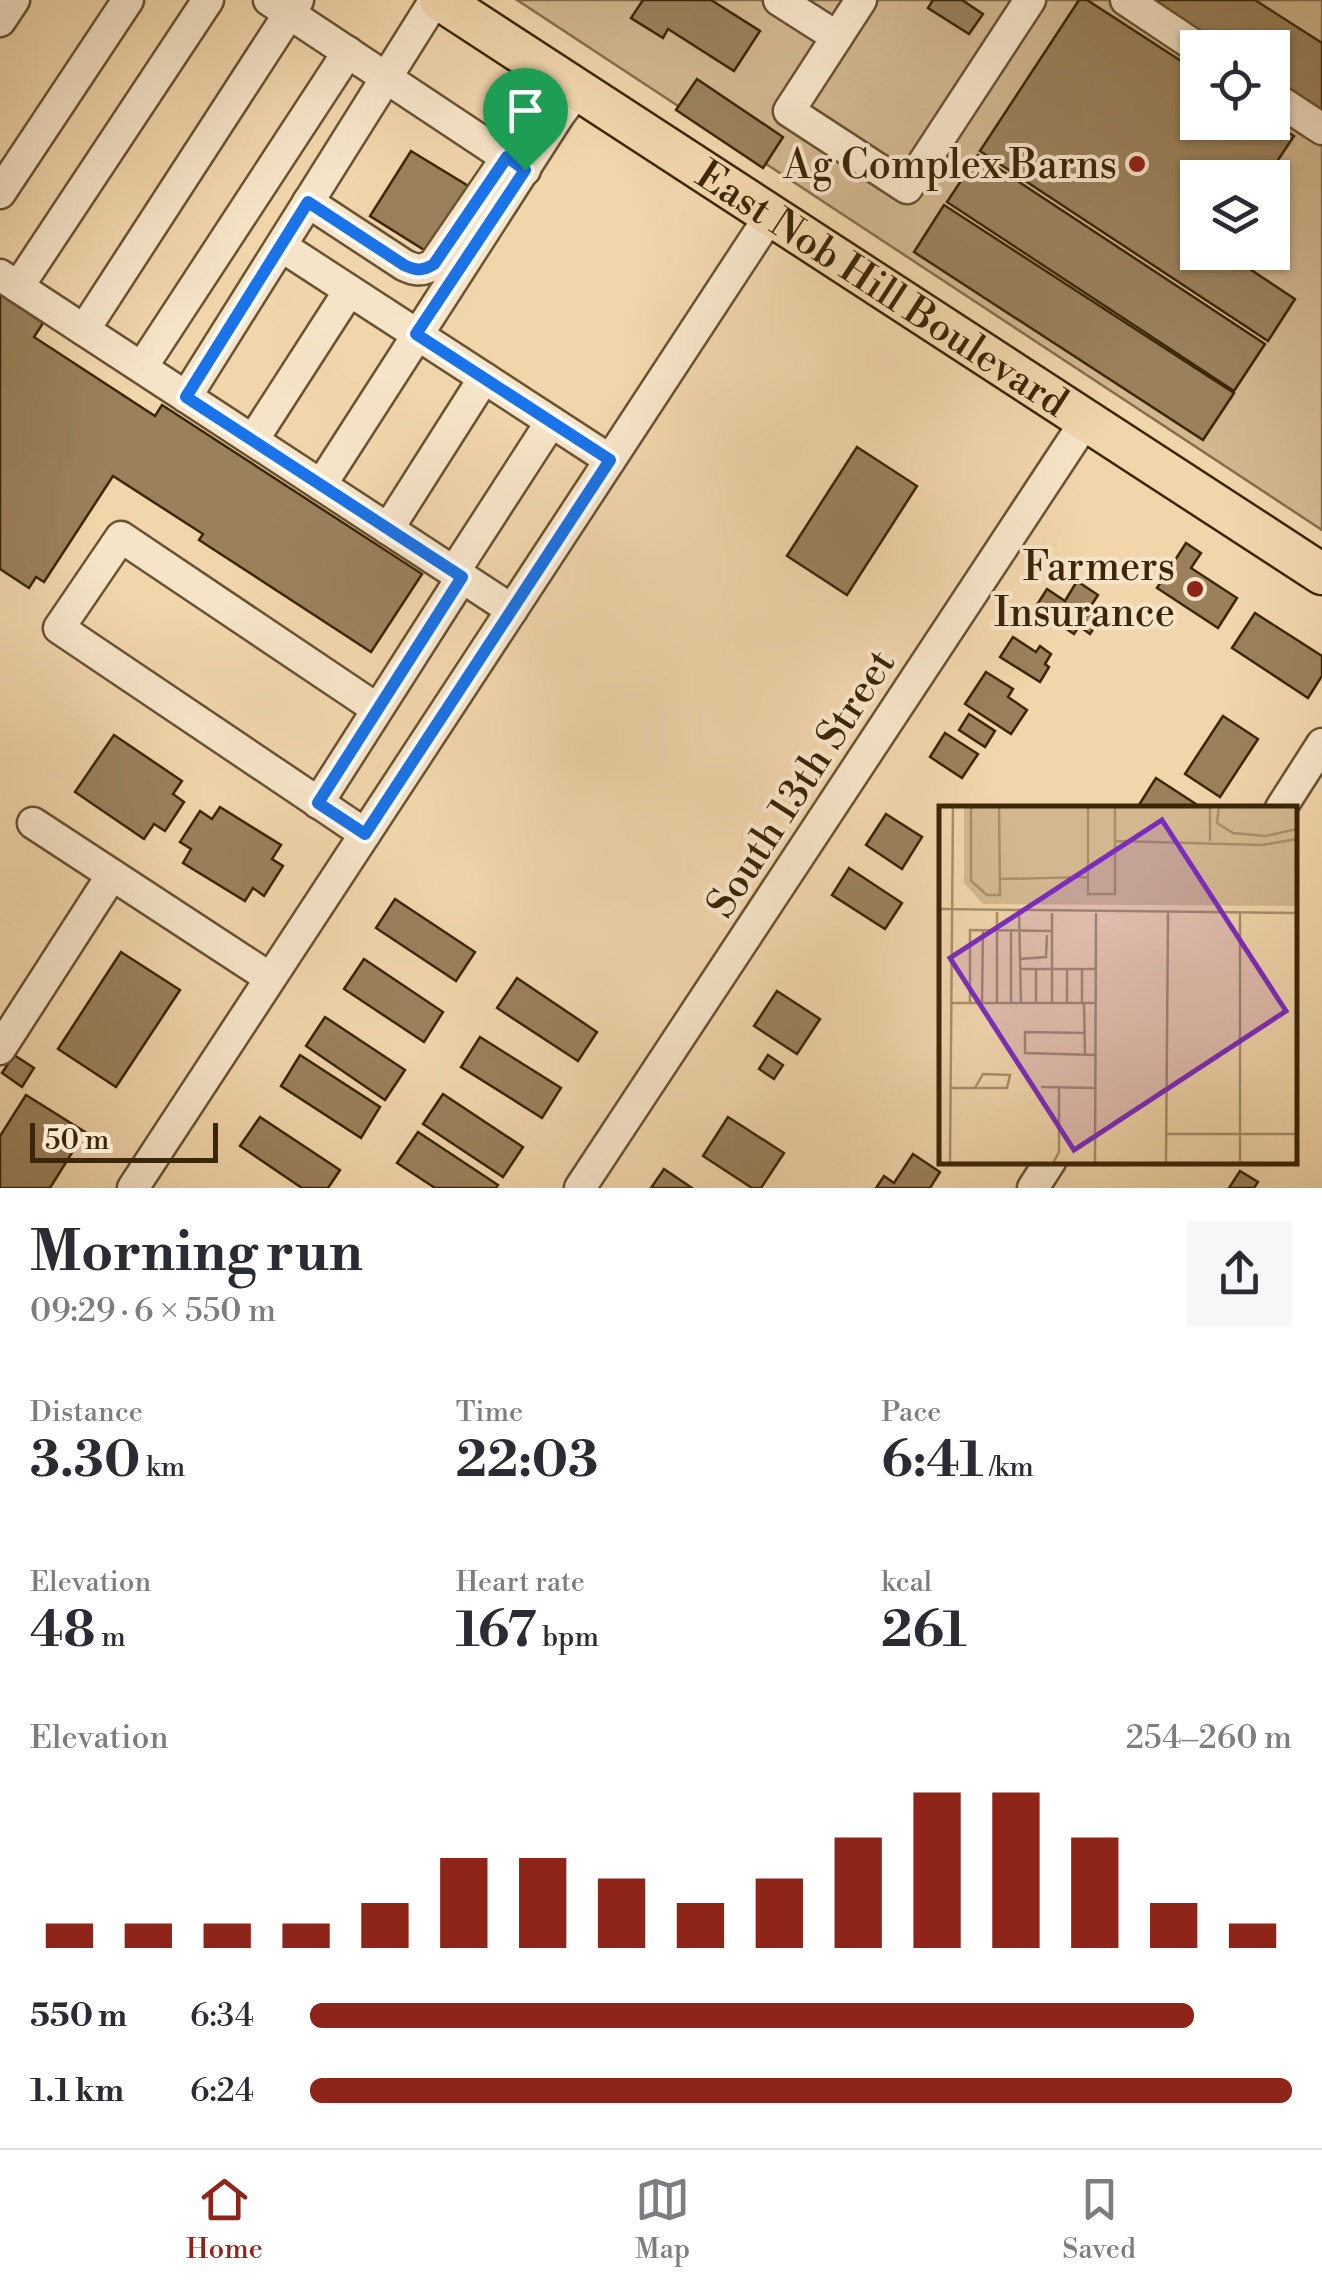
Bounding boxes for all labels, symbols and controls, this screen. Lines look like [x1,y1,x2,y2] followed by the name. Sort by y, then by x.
[1180,30,1290,270] map controls
[1180,30,1290,140] button: locate
[483,68,568,171] pin
[498,83,553,138] icon: arrive
[783,141,1117,192] place label: Ag Complex Barns
[686,151,1077,429] street label: East Nob Hill Boulevard
[1126,153,1148,175] marker: Ag Complex Barns
[1180,160,1290,270] button: layers
[994,543,1175,639] place label: Farmers Insurance
[1184,578,1206,600] marker: Farmers Insurance
[696,641,907,928] street label: South 13th Street
[939,806,1297,1163] inset map
[30,1118,218,1162] scale bar
[45,1123,109,1158] text: 50 m
[30,1219,363,1288] text: Morning run
[1187,1221,1292,1326] button: share
[30,1291,276,1331] text: 09:29 · 6 × 550 m
[30,1395,143,1430] text: Distance
[456,1395,523,1430] text: Time
[881,1395,941,1430] text: Pace
[30,1430,140,1492] text: 3.30
[456,1430,598,1492] text: 22:03
[881,1430,983,1492] text: 6:41
[140,1450,185,1485] text: km
[983,1450,1034,1485] text: /km
[30,1565,151,1600] text: Elevation
[456,1565,585,1600] text: Heart rate
[881,1565,932,1600] text: kcal
[30,1600,95,1662] text: 48
[456,1600,536,1662] text: 167
[881,1600,967,1662] text: 261
[95,1620,126,1655] text: m
[536,1620,599,1655] text: bpm
[30,1718,169,1758] text: Elevation
[1126,1718,1292,1758] text: 254–260 m
[30,1996,127,2036] text: 550 m
[190,1996,254,2036] text: 6:34
[30,2071,124,2111] text: 1.1 km
[190,2071,254,2111] text: 6:24
[186,2172,263,2267] tab: Home
[635,2172,690,2267] tab: Map
[1062,2172,1136,2267] tab: Saved

